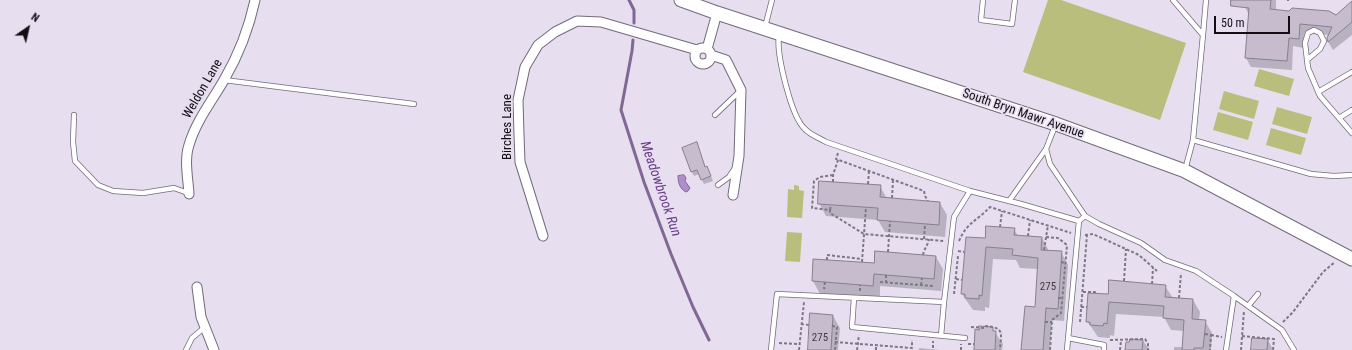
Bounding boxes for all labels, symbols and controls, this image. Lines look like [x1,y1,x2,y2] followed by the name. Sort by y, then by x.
[8,8,48,48] north arrow
[1216,8,1292,34] scale bar
[29,10,41,25] text: N
[1221,16,1245,30] text: 50 m
[180,57,226,121] street label: Weldon Lane
[960,86,1086,142] street label: South Bryn Mawr Avenue
[500,94,516,160] street label: Birches Lane
[636,139,684,239] water label: Meadowbrook Run
[1040,280,1056,294] house number: 275
[812,331,828,345] house number: 275

